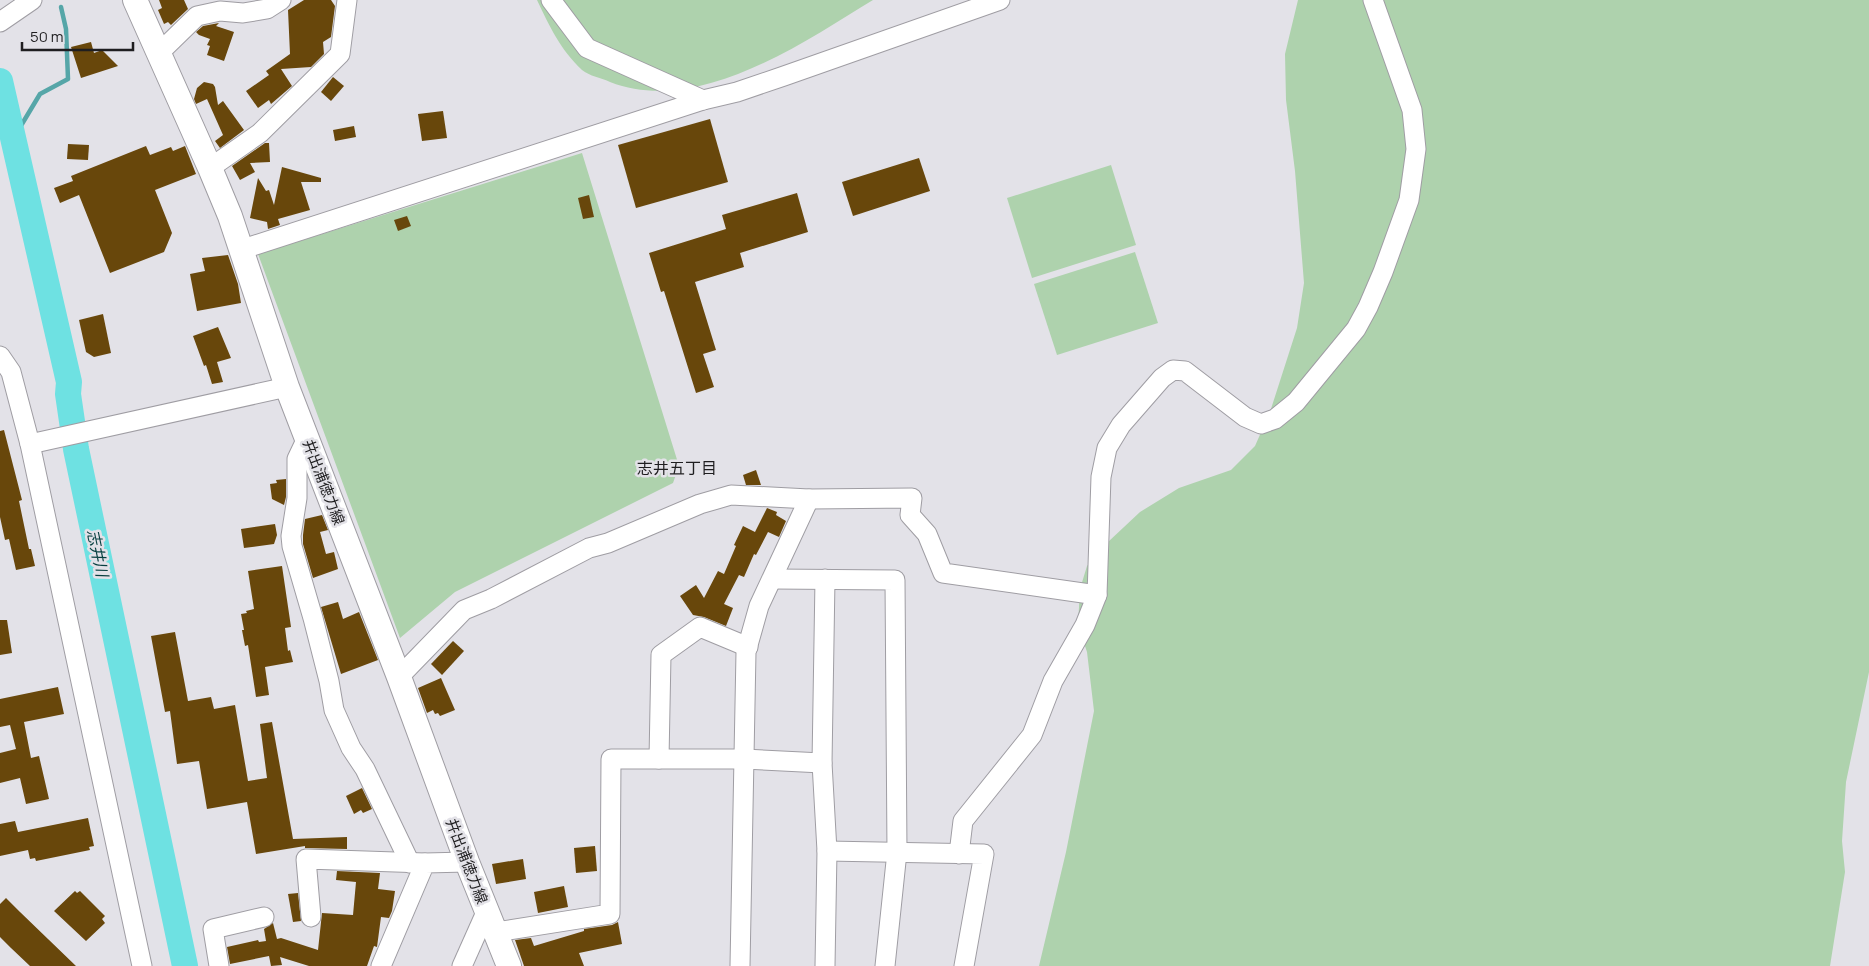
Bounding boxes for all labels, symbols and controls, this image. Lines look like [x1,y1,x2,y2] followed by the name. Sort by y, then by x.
[22,20,134,52] scale bar
[30,26,64,47] text: 50 m
[298,436,350,528] street label: 井出浦徳力線
[637,457,717,479] district label: 志井五丁目
[82,527,114,581] water label: 志井川
[441,815,493,907] street label: 井出浦徳力線

